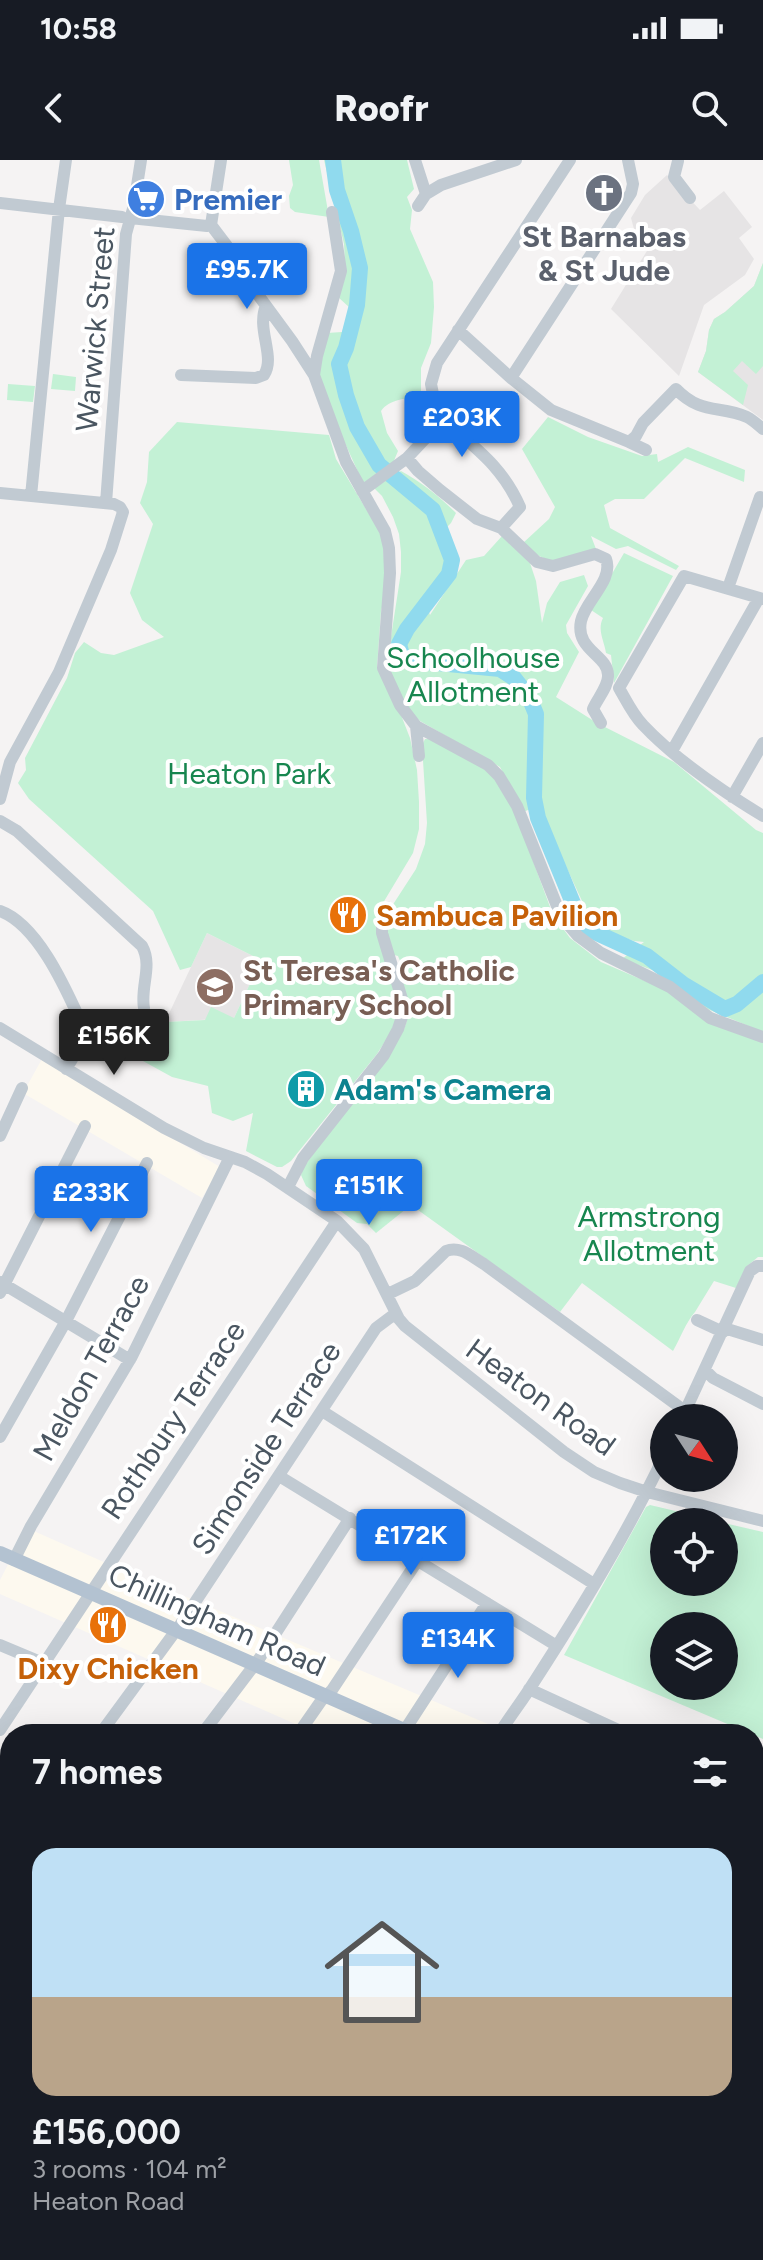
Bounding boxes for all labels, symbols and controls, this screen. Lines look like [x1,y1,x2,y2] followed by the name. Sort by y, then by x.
[40,10,117,47] text: 10:58
[32,86,76,130] icon: back
[687,86,731,130] icon: search
[334,87,429,130] text: Roofr
[583,172,625,214] church icon: St Barnabas & St Jude
[125,178,167,220] supermarket icon: Premier
[174,181,282,218] place label: Premier
[522,218,686,289] place label: St Barnabas & St Jude
[68,225,122,433] street label: Warwick Street
[182,243,312,311] pin: £95.7K
[205,253,289,285] text: £95.7K
[406,391,518,459] pin: £203K
[422,401,502,433] text: £203K
[386,639,560,710] park label: Schoolhouse Allotment
[167,755,331,792] park label: Heaton Park
[327,894,369,936] restaurant icon: Sambuca Pavilion
[376,897,618,934] place label: Sambuca Pavilion
[243,952,515,1023] place label: St Teresa's Catholic Primary School
[194,966,236,1008] school or university icon: St Teresa's Catholic Primary School
[58,1009,170,1077] pin: £156K
[77,1019,151,1051] text: £156K
[285,1068,327,1110] building icon: Adam's Camera
[334,1071,551,1108] place label: Adam's Camera
[313,1159,425,1227] pin: £151K
[35,1166,147,1234] pin: £233K
[334,1169,404,1201] text: £151K
[53,1176,129,1208] text: £233K
[577,1198,721,1269] park label: Armstrong Allotment
[25,1269,157,1467] street label: Meldon Terrace
[93,1314,253,1526] street label: Rothbury Terrace
[459,1330,623,1464] street label: Heaton Road
[183,1334,349,1562] street label: Simonside Terrace
[650,1404,738,1492] north arrow
[650,1404,738,1700] map controls
[650,1508,738,1596] button: locate
[355,1509,467,1577] pin: £172K
[374,1519,448,1551] text: £172K
[103,1556,331,1684] street label: Chillingham Road
[87,1604,129,1646] restaurant icon: Dixy Chicken
[402,1612,514,1680] pin: £134K
[650,1612,738,1700] button: layers
[421,1622,495,1654] text: £134K
[17,1650,199,1687] place label: Dixy Chicken
[688,1750,732,1794] icon: filters
[32,1752,162,1793] text: 7 homes
[310,1900,454,2044] icon: home
[32,2112,181,2153] text: £156,000
[32,2153,227,2185] text: 3 rooms · 104 m²
[32,2185,185,2217] text: Heaton Road

